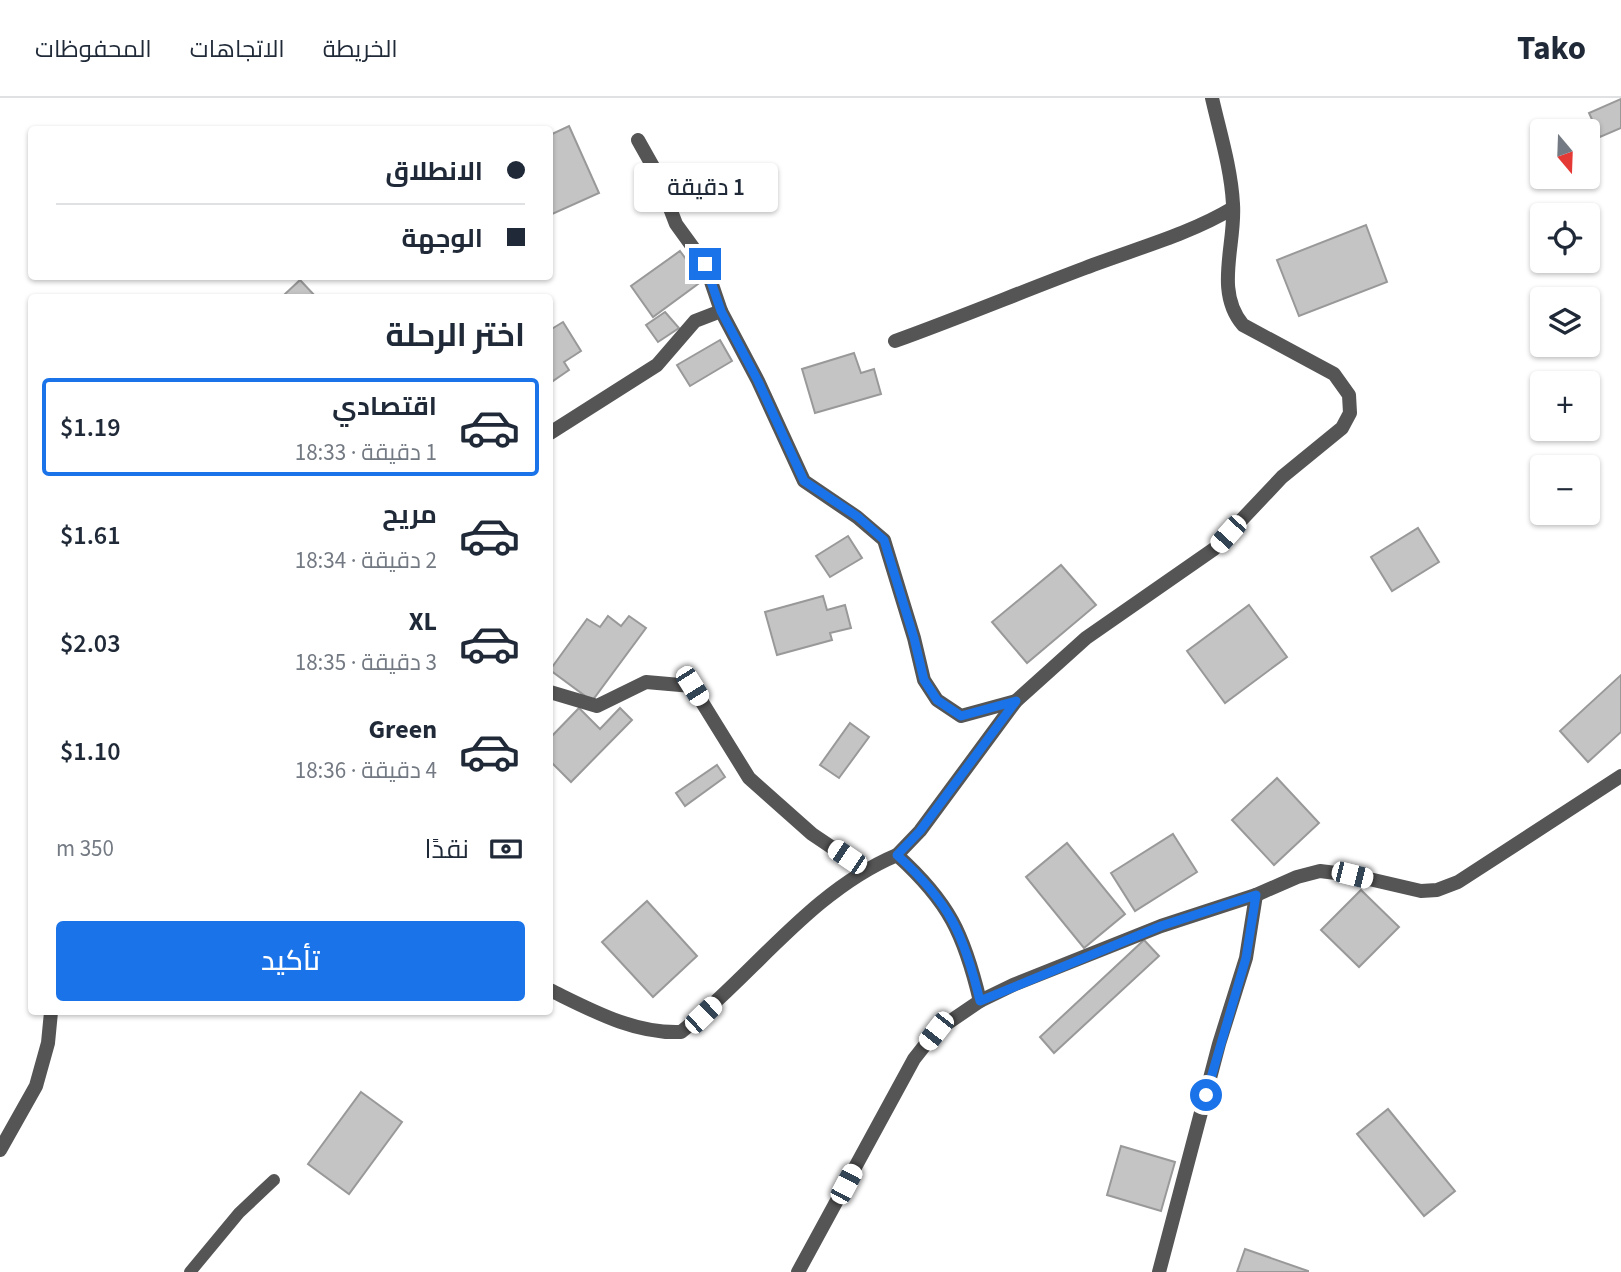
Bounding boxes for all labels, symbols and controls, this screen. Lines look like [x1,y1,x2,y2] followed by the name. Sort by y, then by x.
[1517,25,1586,72] text: Tako
[35,32,152,67] text: المحفوظات
[190,32,285,67] text: الاتجاهات
[323,32,398,67] text: الخريطة
[1530,119,1600,189] north arrow
[1530,119,1600,525] map controls
[385,153,483,190] text: الانطلاق
[633,162,777,212] callout: 1 دقيقة
[667,171,745,204] text: 1 دقيقة
[1530,203,1600,273] button: locate
[402,220,483,257] text: الوجهة
[689,248,721,280] route end
[1530,287,1600,357] button: layers
[386,313,525,359] text: اختر الرحلة
[1530,371,1600,441] button: +
[332,388,437,425] text: اقتصادي
[458,396,521,459] icon: car
[60,409,121,446] text: $1.19
[295,436,437,469] text: 1 دقيقة · 18:33
[1530,455,1600,525] button: −
[382,496,437,533] text: مريح
[458,504,521,567] icon: car
[1207,511,1250,557] car
[60,517,121,554] text: $1.61
[295,544,437,577] text: 2 دقيقة · 18:34
[409,603,437,640] text: XL
[458,612,521,675] icon: car
[60,625,121,662] text: $2.03
[295,646,437,679] text: 3 دقيقة · 18:35
[672,663,713,709] car
[369,711,437,748] text: Green
[458,720,521,783] icon: car
[60,733,121,770] text: $1.10
[295,754,437,787] text: 4 دقيقة · 18:36
[487,830,525,868] icon: cash
[425,831,469,868] text: نقدًا
[56,832,114,865] text: 350 m
[824,837,871,877] car
[1330,860,1375,890] car
[56,921,525,1001] button: تأكيد
[681,993,726,1037] car
[915,1008,958,1054] car
[1190,1079,1222,1111] route start
[827,1161,866,1207] car

